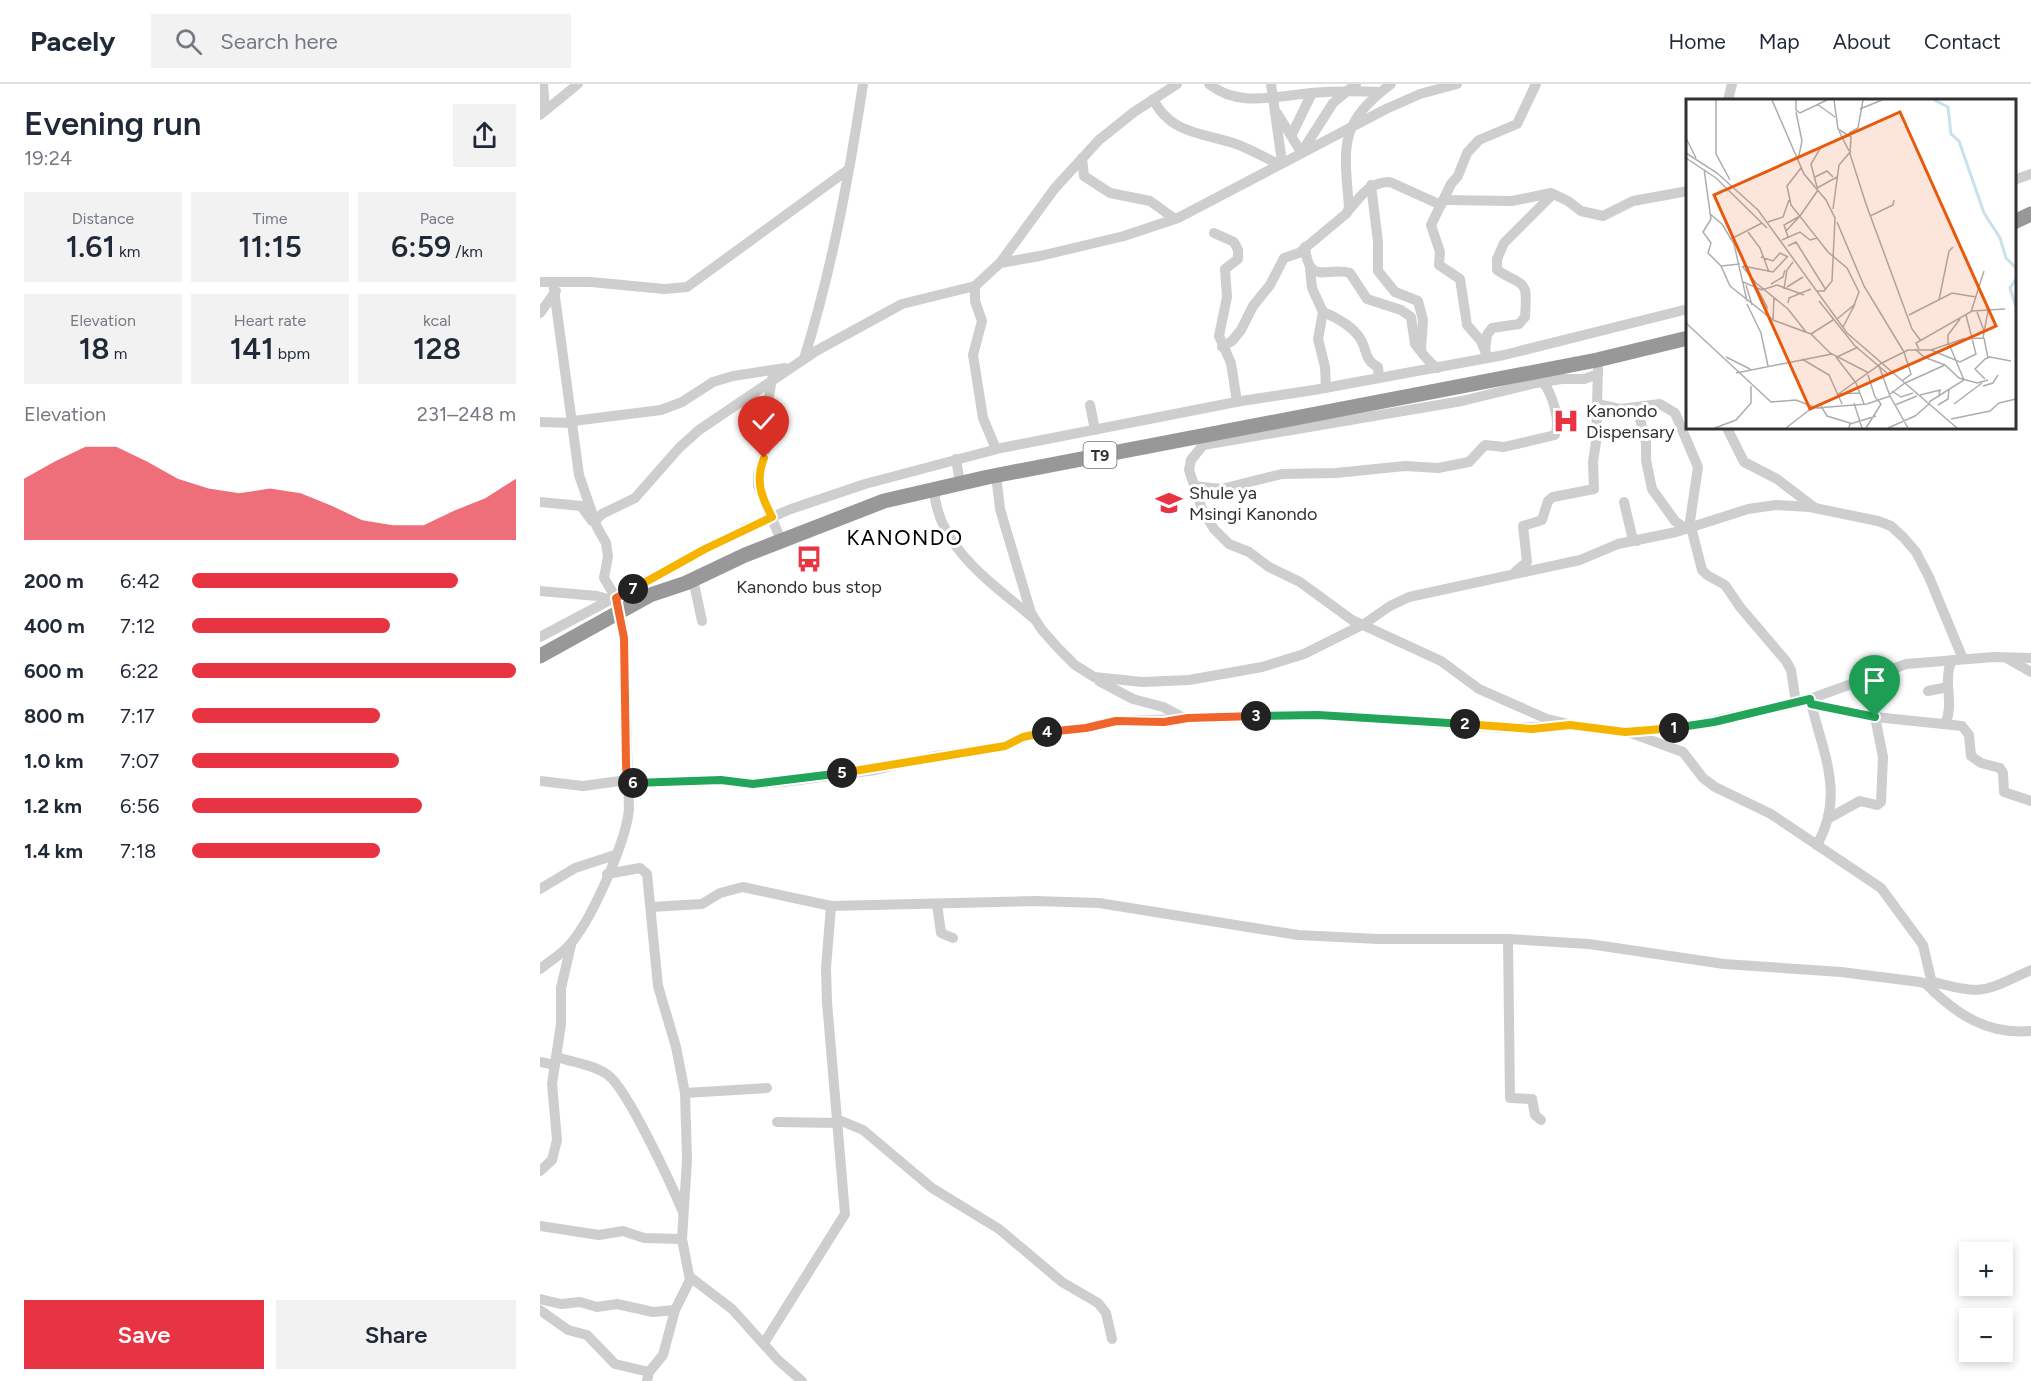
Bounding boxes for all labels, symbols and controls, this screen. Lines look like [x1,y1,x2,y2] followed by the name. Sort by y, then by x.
[151,14,571,68] search box
[30,24,115,58] text: Pacely
[172,25,205,58] icon: search
[220,28,338,55] text: Search here
[1669,29,1726,54] text: Home
[1759,29,1800,54] text: Map
[1833,29,1891,54] text: About
[1924,29,2001,54] text: Contact
[1686,99,2016,429] inset map
[24,104,201,143] text: Evening run
[453,104,516,167] button: share
[24,146,72,170] text: 19:24
[72,209,134,228] text: Distance
[253,209,287,228] text: Time
[420,209,454,228] text: Pace
[66,228,115,265] text: 1.61
[238,228,302,265] text: 11:15
[391,228,451,265] text: 6:59
[115,242,140,261] text: km
[451,242,483,261] text: /km
[70,311,136,330] text: Elevation
[234,311,306,330] text: Heart rate
[423,311,451,330] text: kcal
[79,330,110,367] text: 18
[230,330,274,367] text: 141
[413,330,461,367] text: 128
[110,344,127,363] text: m
[274,344,310,363] text: bpm
[738,396,789,458] pin
[1586,400,1675,443] place label: Kanondo Dispensary
[24,402,106,426] text: Elevation
[417,402,516,426] text: 231–248 m
[747,405,780,438] icon: check
[1551,406,1581,436] hospital icon: Kanondo Dispensary
[1084,442,1116,468] road number: T9
[1189,482,1318,525] place label: Shule ya Msingi Kanondo
[1154,488,1184,518] school or university icon: Shule ya Msingi Kanondo
[846,525,964,550] district label: KANONDO
[794,544,824,574] bus stop icon: Kanondo bus stop
[24,569,84,593] text: 200 m
[120,569,160,593] text: 6:42
[618,574,648,604] pin: 7
[736,576,882,598] place label: Kanondo bus stop
[629,579,637,598] text: 7
[24,614,85,638] text: 400 m
[120,614,155,638] text: 7:12
[1849,655,1900,717] pin
[24,659,84,683] text: 600 m
[120,659,159,683] text: 6:22
[1858,664,1891,697] icon: arrive
[1241,701,1271,731] pin: 3
[24,704,84,728] text: 800 m
[120,704,155,728] text: 7:17
[1252,706,1260,725] text: 3
[1450,709,1480,739] pin: 2
[1659,713,1689,743] pin: 1
[1460,714,1470,733] text: 2
[1032,717,1062,747] pin: 4
[1671,718,1677,737] text: 1
[1042,722,1052,741] text: 4
[24,749,83,773] text: 1.0 km
[120,749,159,773] text: 7:07
[827,758,857,788] pin: 5
[837,763,847,782] text: 5
[618,768,648,798] pin: 6
[628,773,638,792] text: 6
[24,794,82,818] text: 1.2 km
[120,794,159,818] text: 6:56
[24,839,83,863] text: 1.4 km
[120,839,156,863] text: 7:18
[1959,1242,2013,1362] map controls
[1959,1242,2013,1296] button: +
[24,1300,264,1369] button: Save
[276,1300,516,1369] button: Share
[1959,1308,2013,1362] button: −

